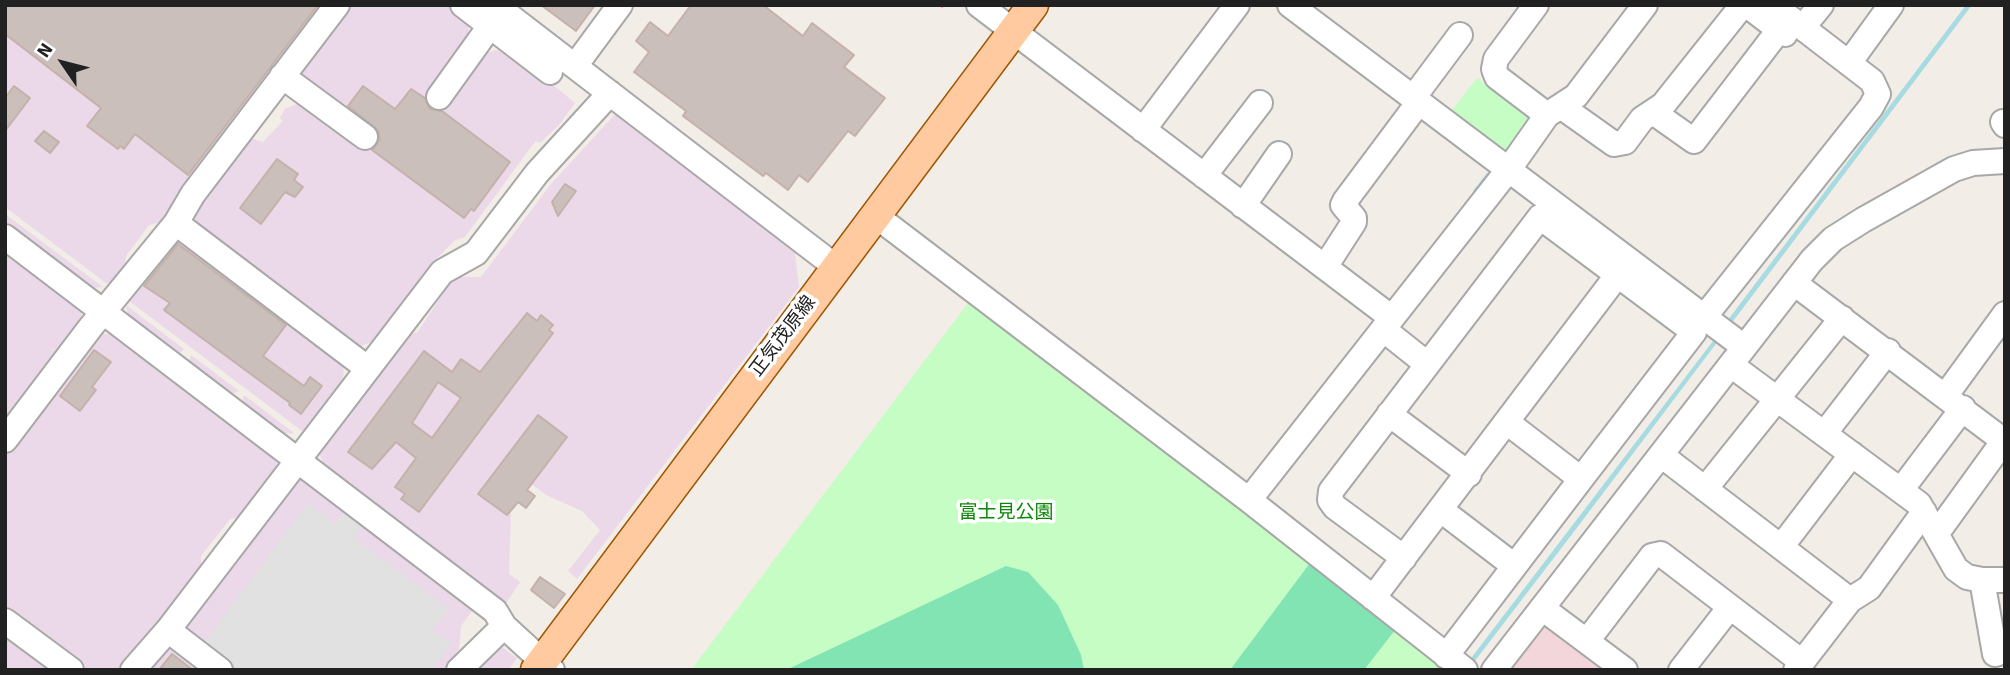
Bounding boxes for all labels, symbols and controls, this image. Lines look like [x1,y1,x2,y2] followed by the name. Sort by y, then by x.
[28,28,98,98] north arrow
[31,38,60,64] text: N
[746,292,822,382] street label: 正気茂原線
[959,503,1053,525] park label: 富士見公園

